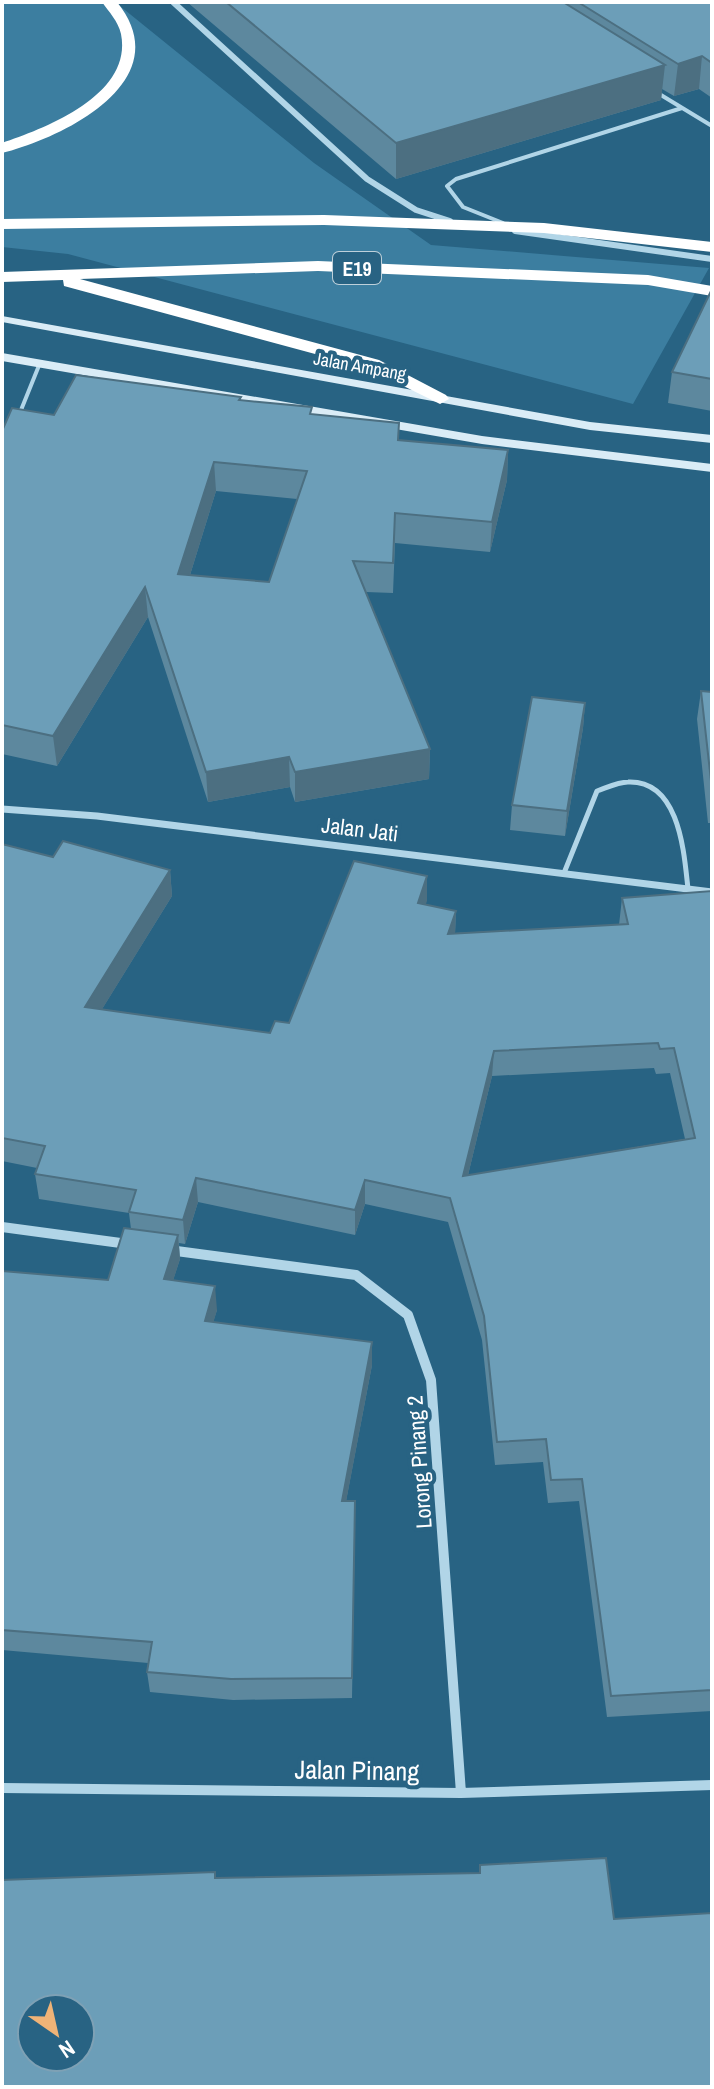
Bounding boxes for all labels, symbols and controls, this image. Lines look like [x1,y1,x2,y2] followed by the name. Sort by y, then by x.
[333,252,381,284] road number: E19
[312,346,409,387] street label: Jalan Ampang
[320,809,400,849] street label: Jalan Jati
[399,1394,439,1530] street label: Lorong Pinang 2
[294,1751,420,1789] street label: Jalan Pinang
[16,1993,96,2073] north arrow
[53,2034,81,2066] text: N

